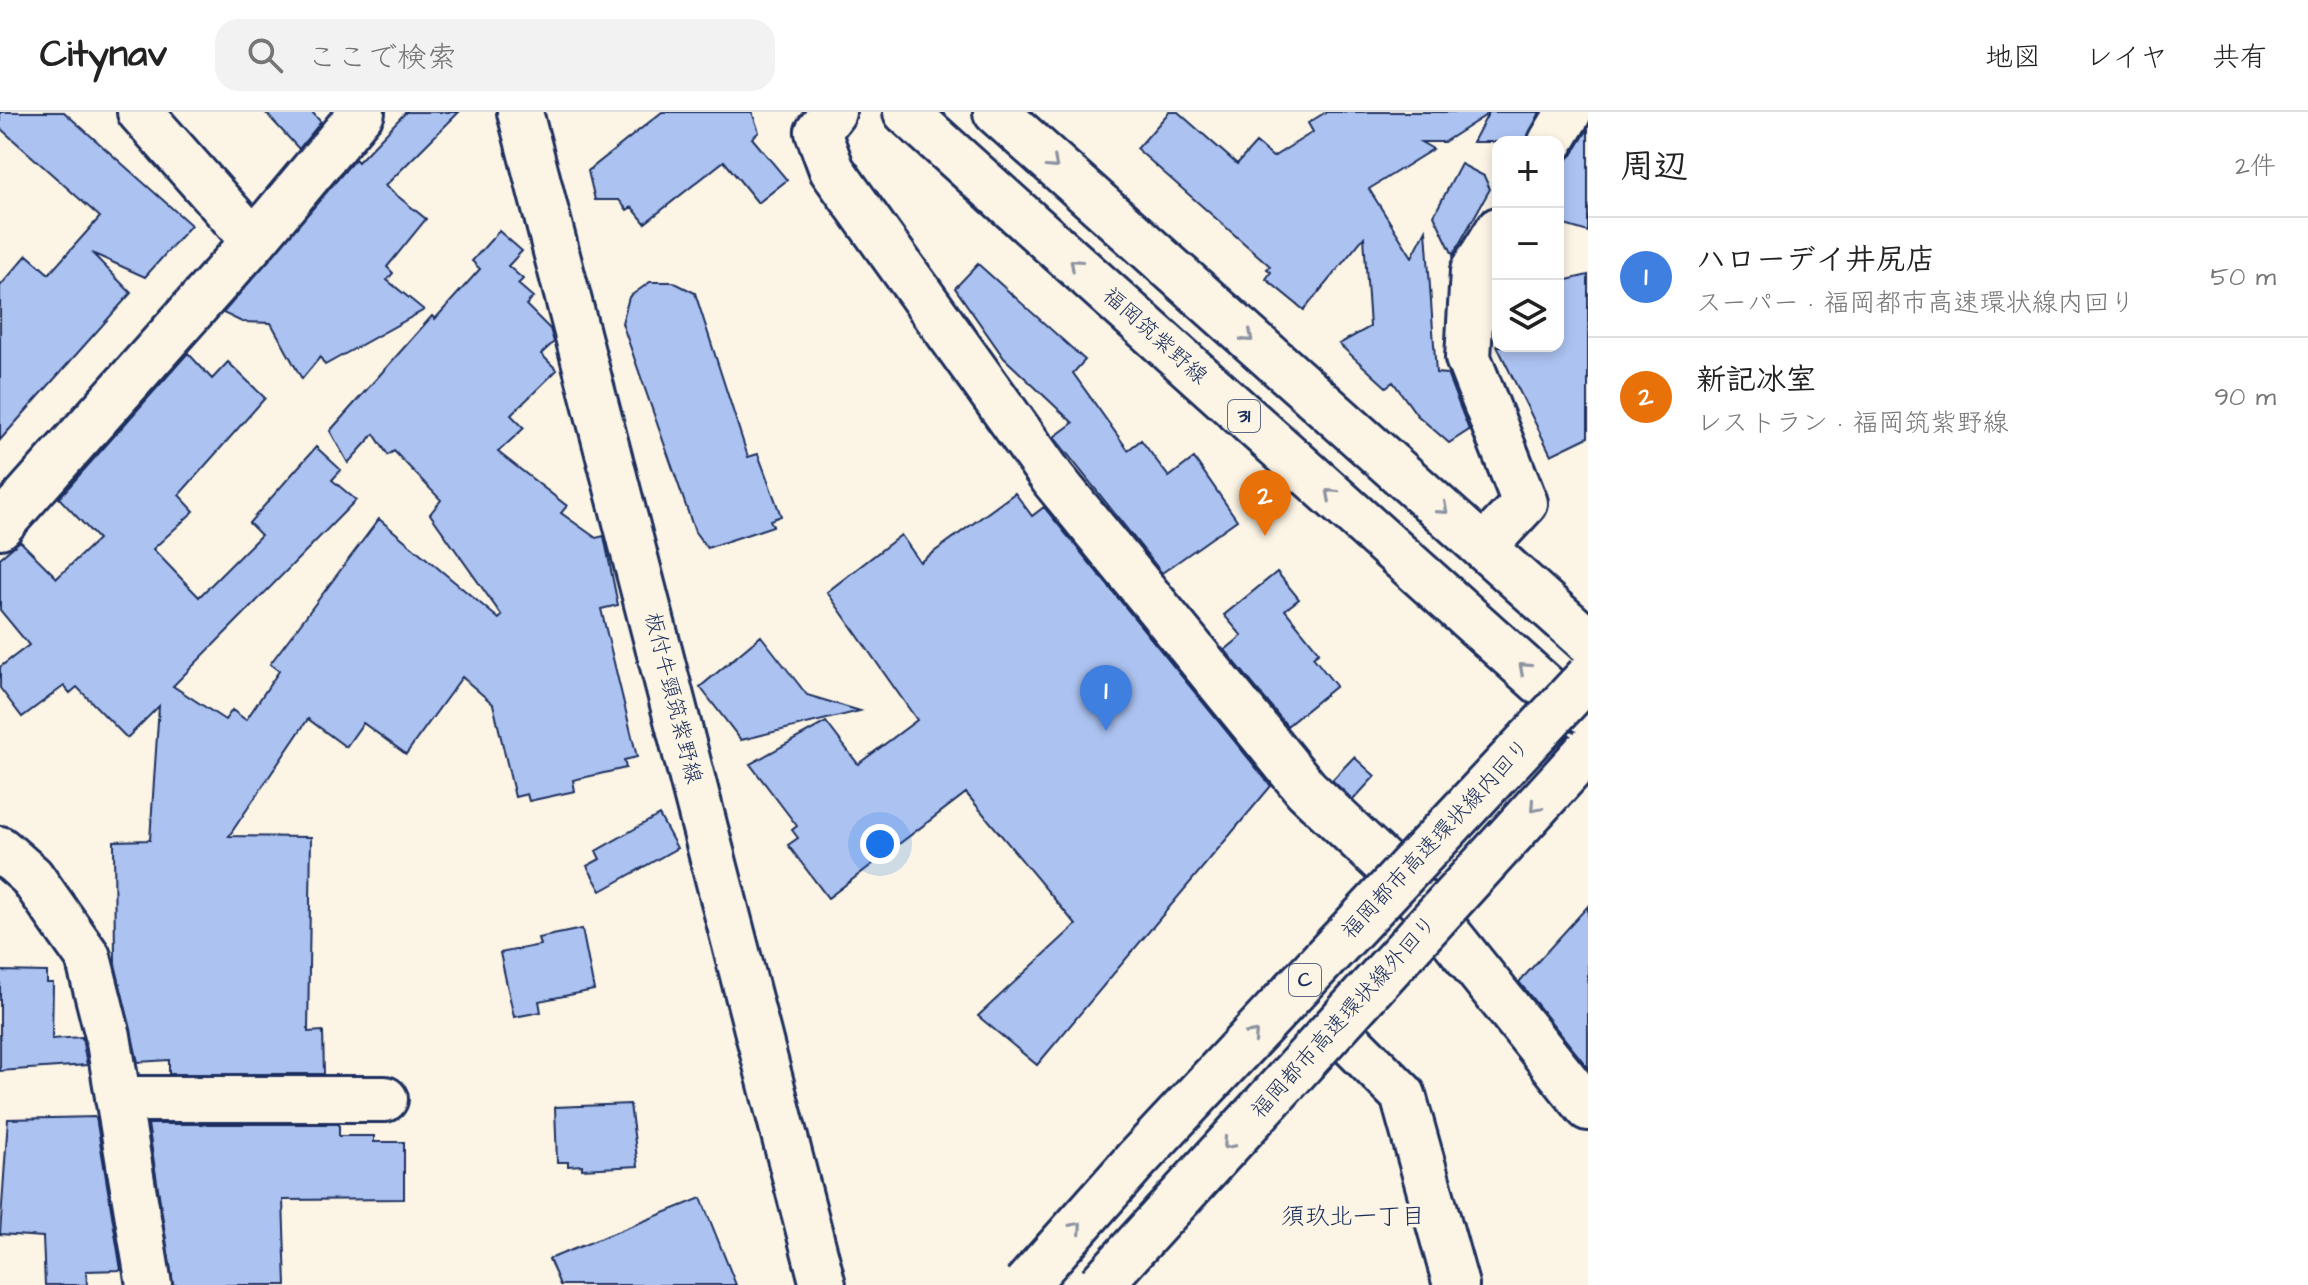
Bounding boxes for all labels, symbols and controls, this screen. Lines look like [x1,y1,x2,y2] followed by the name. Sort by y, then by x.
[215,19,775,91] search box
[40,29,167,81] text: Citynav
[243,33,287,77] icon: search
[307,37,457,79] text: ここで検索
[1985,38,2041,77] text: 地図
[2085,38,2168,77] text: レイヤ
[2212,38,2268,77] text: 共有
[1492,136,1564,352] map controls
[1492,136,1564,208] button: +
[1620,143,1688,191] text: 周辺
[2235,148,2276,184] text: 2件
[1044,155,1059,169] one-way arrow
[1492,208,1564,280] button: −
[1696,239,1935,281] text: ハローデイ井尻店
[1070,259,1084,273] one-way arrow
[1644,259,1648,295] text: 1
[2211,259,2276,295] text: 50 m
[1096,280,1214,392] street label: 福岡筑紫野線
[1492,280,1564,352] button: layers
[1696,285,2135,321] text: スーパー · 福岡都市高速環状線内回り
[1238,327,1253,342] one-way arrow
[1696,359,1816,401] text: 新記冰室
[1639,379,1653,415] text: 2
[2214,379,2276,415] text: 90 m
[1228,400,1260,432] road number: 31
[1696,405,2009,441] text: レストラン · 福岡筑紫野線
[1239,470,1291,536] pin: 2
[1325,489,1340,504] one-way arrow
[1433,499,1448,514] one-way arrow
[637,609,709,787] street label: 板付牛頸筑紫野線
[1519,663,1534,678] one-way arrow
[1080,665,1132,731] pin: 1
[1335,732,1537,946] street label: 福岡都市高速環状線内回り
[1531,798,1545,813] one-way arrow
[860,824,900,864] your location
[1244,909,1444,1125] street label: 福岡都市高速環状線外回り
[1289,964,1321,996] road number: C
[1243,1030,1258,1044] one-way arrow
[1223,1134,1237,1149] one-way arrow
[1281,1200,1425,1234] district label: 須玖北一丁目
[1067,1221,1082,1236] one-way arrow

